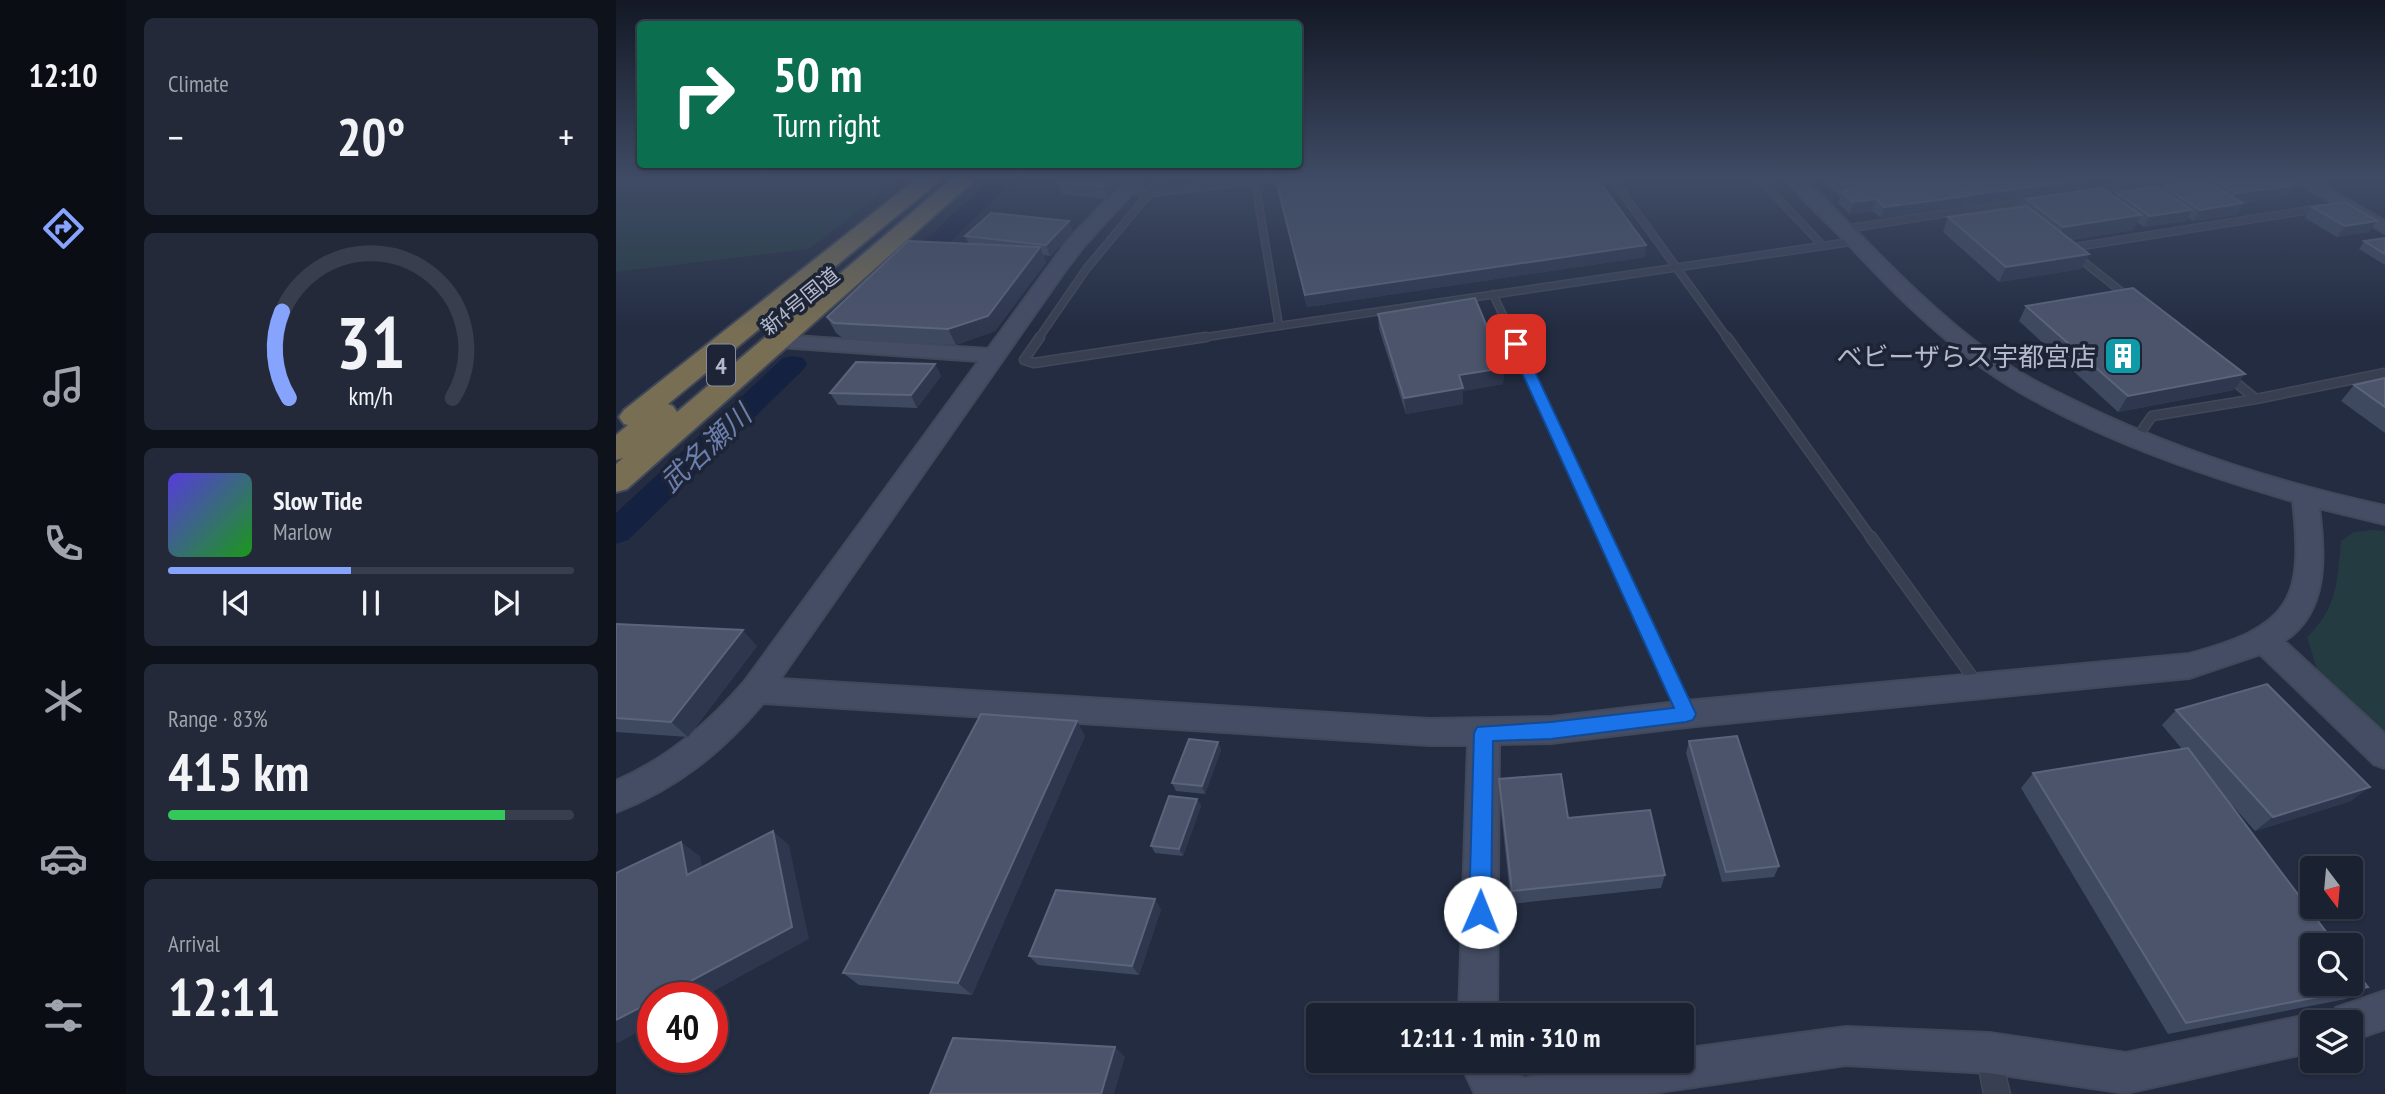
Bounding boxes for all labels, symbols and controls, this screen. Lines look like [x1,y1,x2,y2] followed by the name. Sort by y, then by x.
[773,42,862,106] text: 50 m
[658,49,749,140] icon: right
[28,54,98,96] text: 12:10
[168,69,229,98] text: Climate
[337,103,405,170] text: 20°
[773,104,881,146] text: Turn right
[168,112,184,161] text: −
[558,112,574,161] text: +
[39,204,88,253] icon: directions
[755,261,845,341] street label: 新4号国道
[336,294,406,388] text: 31
[1486,314,1546,374] pin
[1497,325,1535,363] icon: arrive
[2102,335,2144,377] building icon: ベビーザらス宇都宮店
[1837,340,2096,373] place label: ベビーザらス宇都宮店
[707,344,735,386] road number: 4
[39,362,88,411] icon: music
[349,380,393,412] text: km/h
[651,394,761,500] water label: 武名瀬川
[273,484,363,517] text: Slow Tide
[273,517,332,546] text: Marlow
[39,519,88,568] icon: phone
[217,584,255,622] icon: previous
[352,584,390,622] icon: pause
[487,584,525,622] icon: next
[39,676,88,725] icon: climate
[168,704,268,733] text: Range · 83%
[168,738,309,805] text: 415 km
[39,834,88,883] icon: car
[2300,856,2362,919] north arrow
[2300,856,2363,1073] map controls
[1443,875,1517,949] position arrow
[168,929,220,958] text: Arrival
[2300,933,2363,996] button: search
[168,963,280,1030] text: 12:11
[637,982,728,1073] speed limit sign: 40
[39,991,88,1040] icon: filters
[2300,1010,2363,1073] button: layers
[1400,1021,1600,1054] text: 12:11 · 1 min · 310 m

